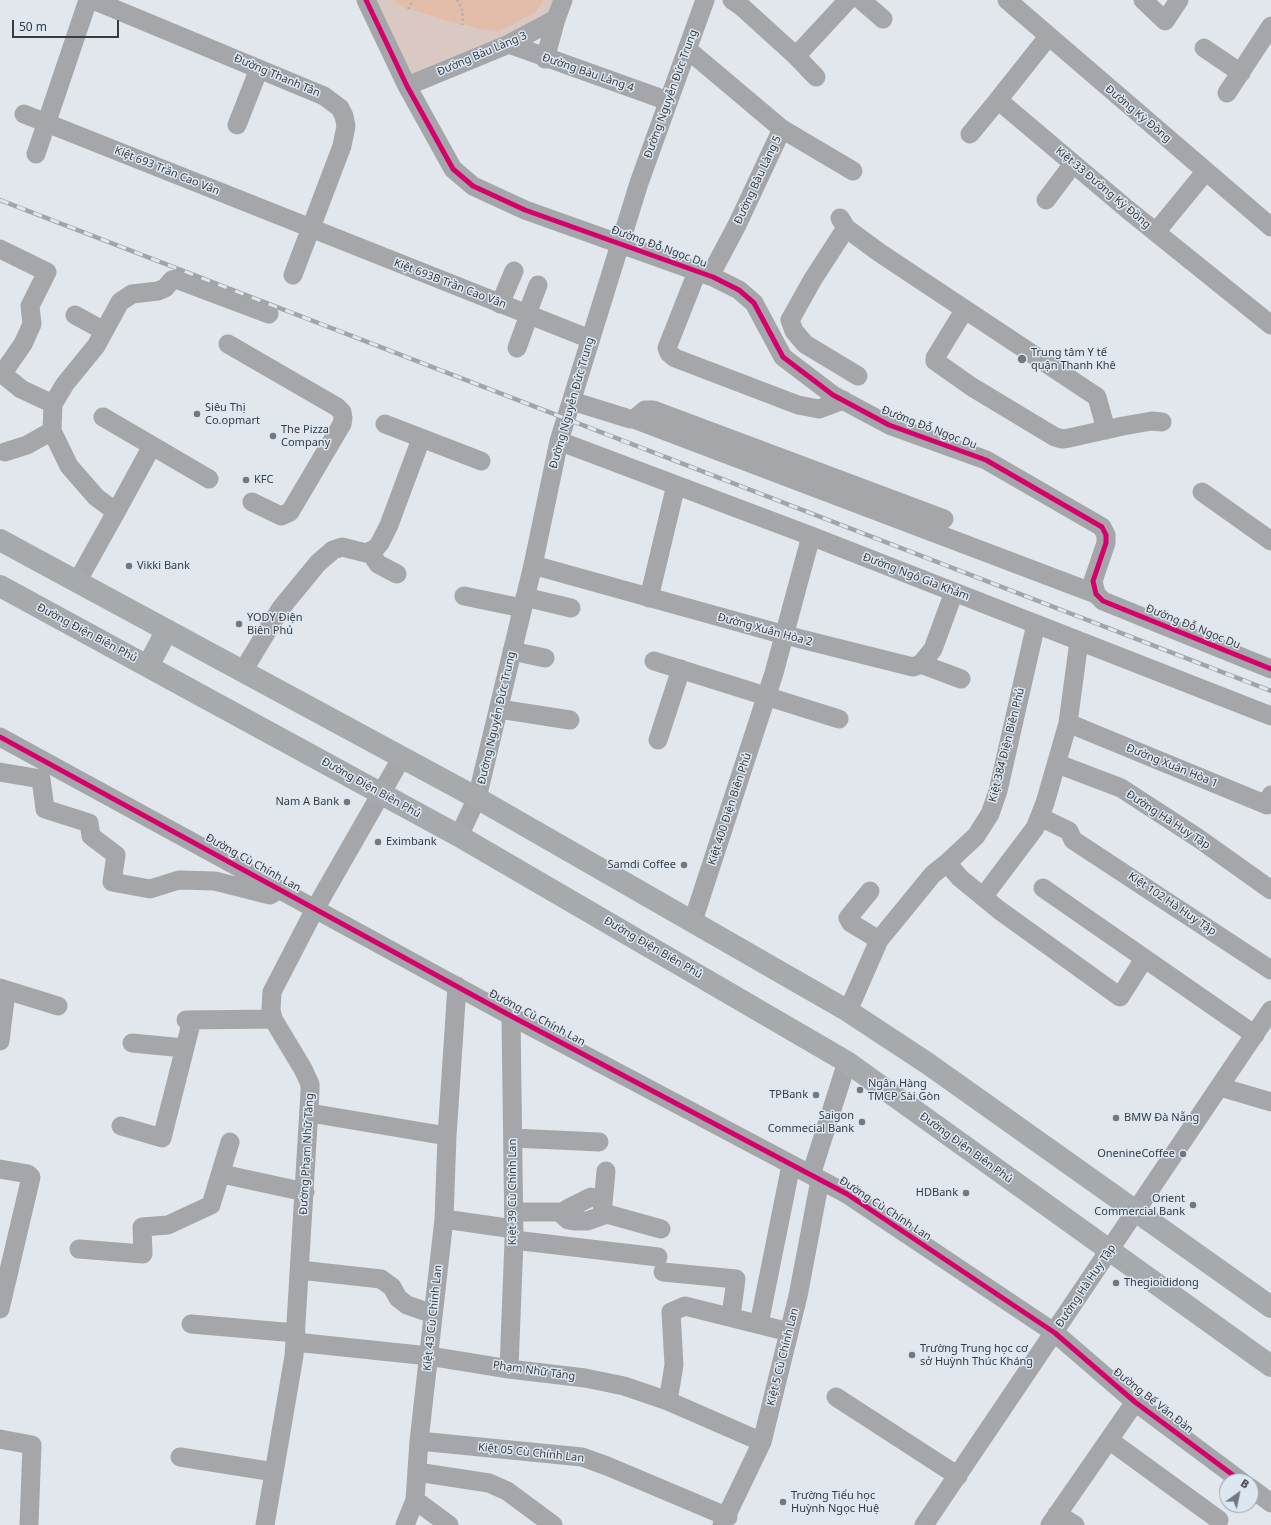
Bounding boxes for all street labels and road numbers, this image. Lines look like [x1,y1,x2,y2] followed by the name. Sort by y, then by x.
[642,28,700,160] street label: Đường Nguyễn Đức Trung
[435,29,529,79] street label: Đường Bàu Làng 3
[540,51,636,95] street label: Đường Bàu Làng 4
[232,52,322,100] street label: Đường Thanh Tân
[1102,83,1174,145] street label: Đường Kỳ Đồng
[732,134,784,226] street label: Đường Bàu Làng 5
[113,144,221,198] street label: Kiệt 693 Trần Cao Vân
[1053,144,1153,232] street label: Kiệt 33 Đường Kỳ Đồng
[609,224,709,270] street label: Đường Đỗ Ngọc Du
[392,256,508,312] street label: Kiệt 693B Trần Cao Vân
[547,336,597,470] street label: Đường Nguyễn Đức Trung
[880,404,978,452] street label: Đường Đỗ Ngọc Du
[861,551,971,603] street label: Đường Ngô Gia Khảm
[35,601,139,665] street label: Đường Điện Biên Phủ
[1144,602,1242,652] street label: Đường Đỗ Ngọc Du
[716,611,814,649] street label: Đường Xuân Hòa 2
[475,650,519,786] street label: Đường Nguyễn Đức Trung
[986,687,1028,803] street label: Kiệt 384 Điện Biên Phủ
[1124,742,1220,790] street label: Đường Xuân Hòa 1
[706,751,754,867] street label: Kiệt 400 Điện Biên Phủ
[319,755,423,821] street label: Đường Điện Biên Phủ
[1124,788,1212,852] street label: Đường Hà Huy Tập
[203,831,303,895] street label: Đường Cù Chính Lan
[1126,870,1218,938] street label: Kiệt 102 Hà Huy Tập
[601,914,705,982] street label: Đường Điện Biên Phủ
[487,987,587,1049] street label: Đường Cù Chính Lan
[297,1093,317,1215] street label: Đường Phạm Nhữ Tăng
[917,1110,1015,1186] street label: Đường Điện Biên Phủ
[506,1139,520,1245] street label: Kiệt 39 Cù Chính Lan
[837,1174,933,1244] street label: Đường Cù Chính Lan
[1053,1242,1119,1330] street label: Đường Hà Huy Tập
[421,1264,445,1372] street label: Kiệt 43 Cù Chính Lan
[764,1307,802,1407] street label: Kiệt 5 Cù Chính Lan
[492,1359,576,1383] street label: Phạm Nhữ Tăng
[1110,1366,1196,1436] street label: Đường Bế Văn Đàn
[477,1441,585,1465] street label: Kiệt 05 Cù Chính Lan

